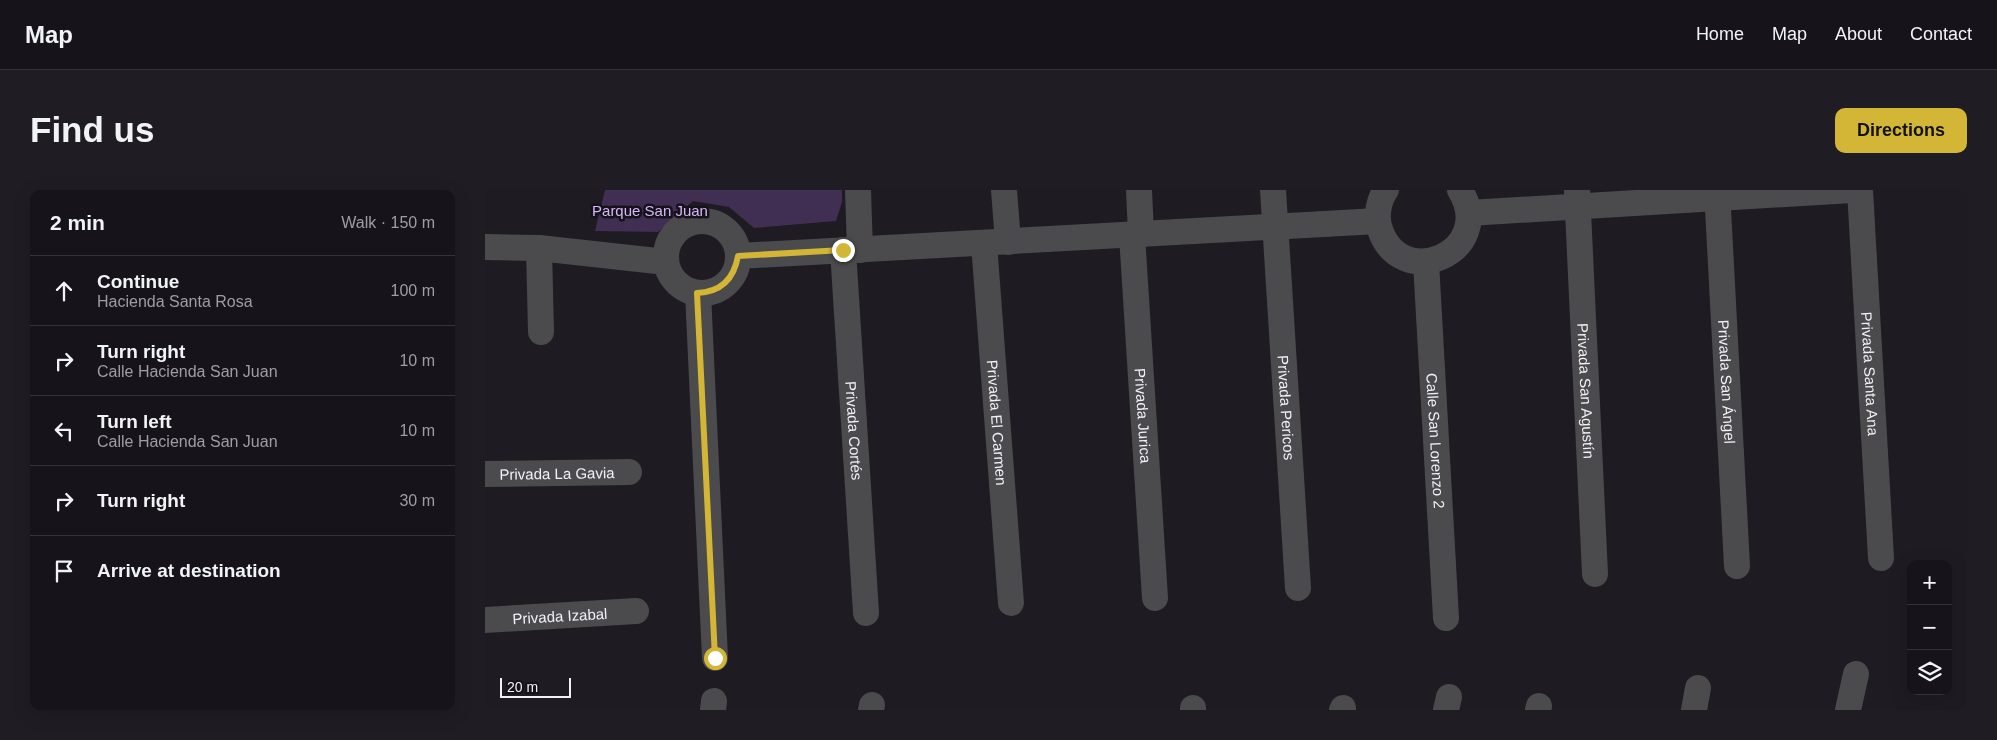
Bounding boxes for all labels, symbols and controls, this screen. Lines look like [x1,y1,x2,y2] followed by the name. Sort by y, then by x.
[25,21,73,48] text: Map
[1696,24,1744,44] text: Home
[1772,24,1807,44] text: Map
[1835,24,1882,44] text: About
[1910,24,1972,44] text: Contact
[1835,108,1967,153] button: Directions
[30,110,154,149] text: Find us
[592,202,708,219] park label: Parque San Juan
[50,211,105,234] text: 2 min
[341,214,435,231] text: Walk · 150 m
[832,239,855,262] route end
[97,271,179,292] text: Continue
[50,277,78,305] icon: ahead
[391,282,435,299] text: 100 m
[97,293,253,310] text: Hacienda Santa Rosa
[1858,311,1883,437] street label: Privada Santa Ana
[1715,319,1739,444] street label: Privada San Ángel
[1575,322,1598,459] street label: Privada San Agustín
[97,341,185,362] text: Turn right
[50,347,78,375] icon: right
[399,352,435,369] text: 10 m
[1275,355,1298,461] street label: Privada Pericos
[984,359,1011,486] street label: Privada El Carmen
[97,363,278,380] text: Calle Hacienda San Juan
[1132,368,1155,464] street label: Privada Jurica
[1424,372,1448,509] street label: Calle San Lorenzo 2
[843,381,866,481] street label: Privada Cortés
[97,411,172,432] text: Turn left
[50,417,78,445] icon: left
[399,422,435,439] text: 10 m
[97,433,278,450] text: Calle Hacienda San Juan
[499,464,615,482] street label: Privada La Gavia
[50,487,78,515] icon: right
[97,490,185,511] text: Turn right
[399,492,435,509] text: 30 m
[50,557,78,585] icon: arrive
[97,560,281,581] text: Arrive at destination
[1907,560,1952,695] map controls
[1907,560,1952,605] button: +
[512,604,608,627] street label: Privada Izabal
[1907,605,1952,650] button: −
[704,647,727,670] route start
[1907,650,1952,695] button: layers
[500,675,571,698] scale bar
[507,679,538,695] text: 20 m

